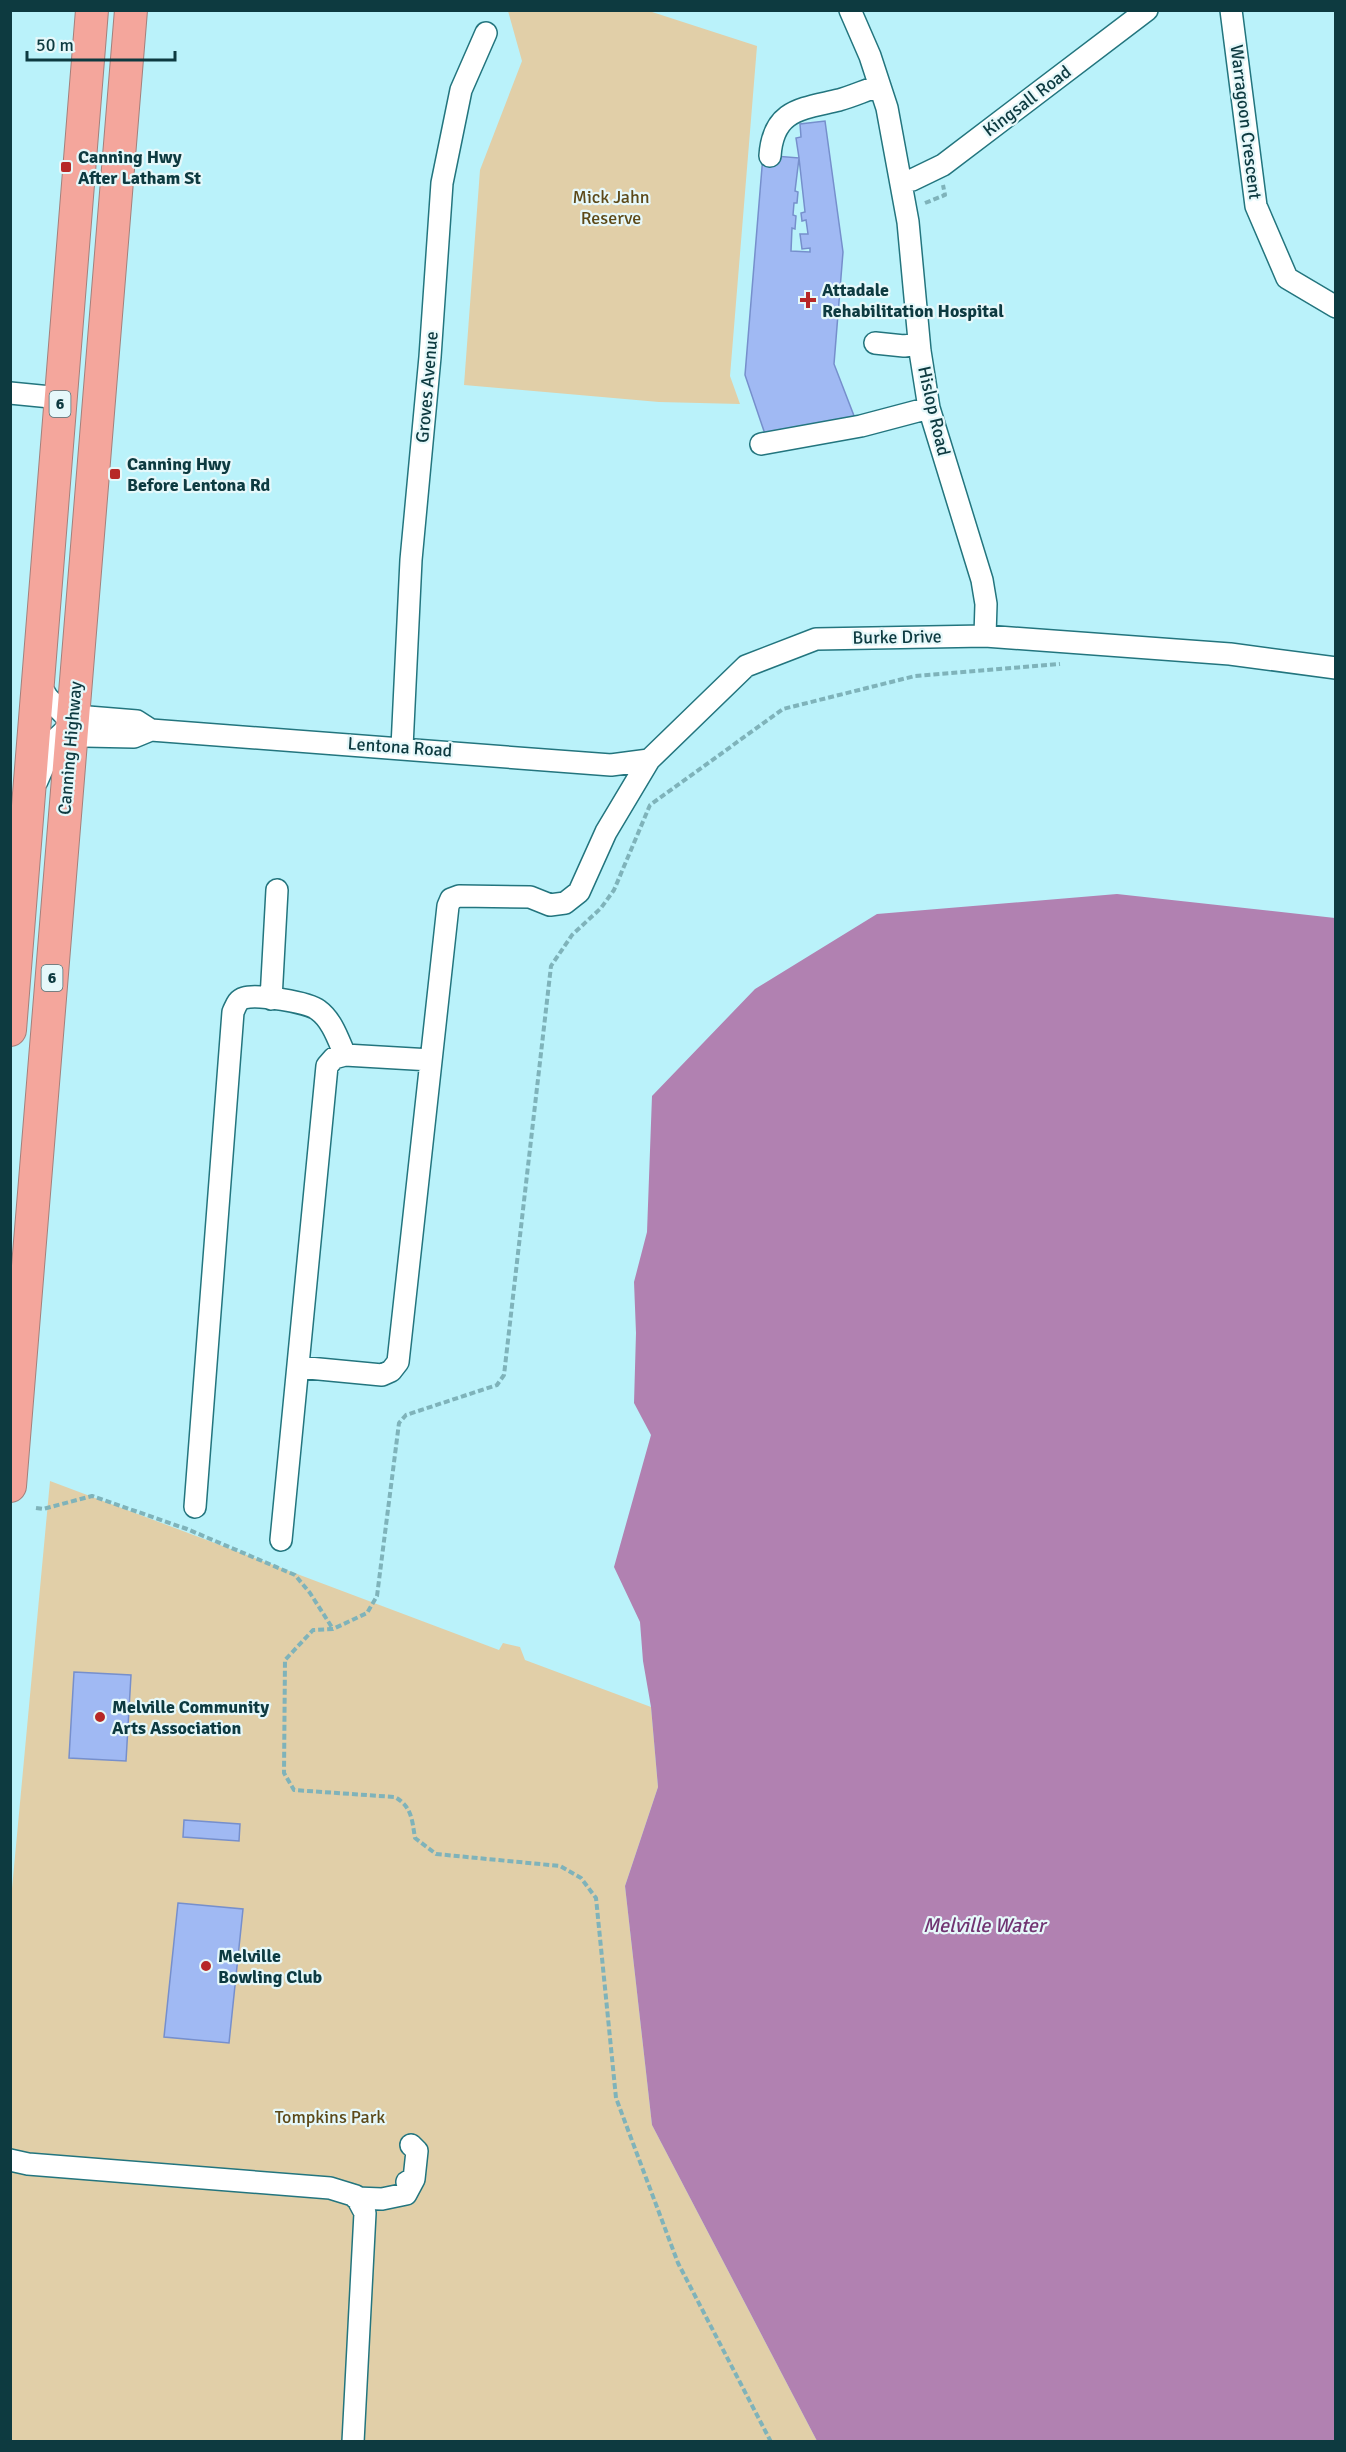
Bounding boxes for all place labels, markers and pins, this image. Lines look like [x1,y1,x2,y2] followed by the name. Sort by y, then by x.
[78,146,201,189] place label: Canning Hwy After Latham St
[59,160,73,174] marker: Canning Hwy After Latham St
[822,279,1004,322] place label: Attadale Rehabilitation Hospital
[799,291,817,309] marker: Attadale Rehabilitation Hospital
[127,453,270,496] place label: Canning Hwy Before Lentona Rd
[108,467,122,481] marker: Canning Hwy Before Lentona Rd
[112,1696,269,1739] place label: Melville Community Arts Association
[93,1710,107,1724] marker: Melville Community Arts Association
[218,1945,323,1988] place label: Melville Bowling Club
[199,1959,213,1973] marker: Melville Bowling Club

